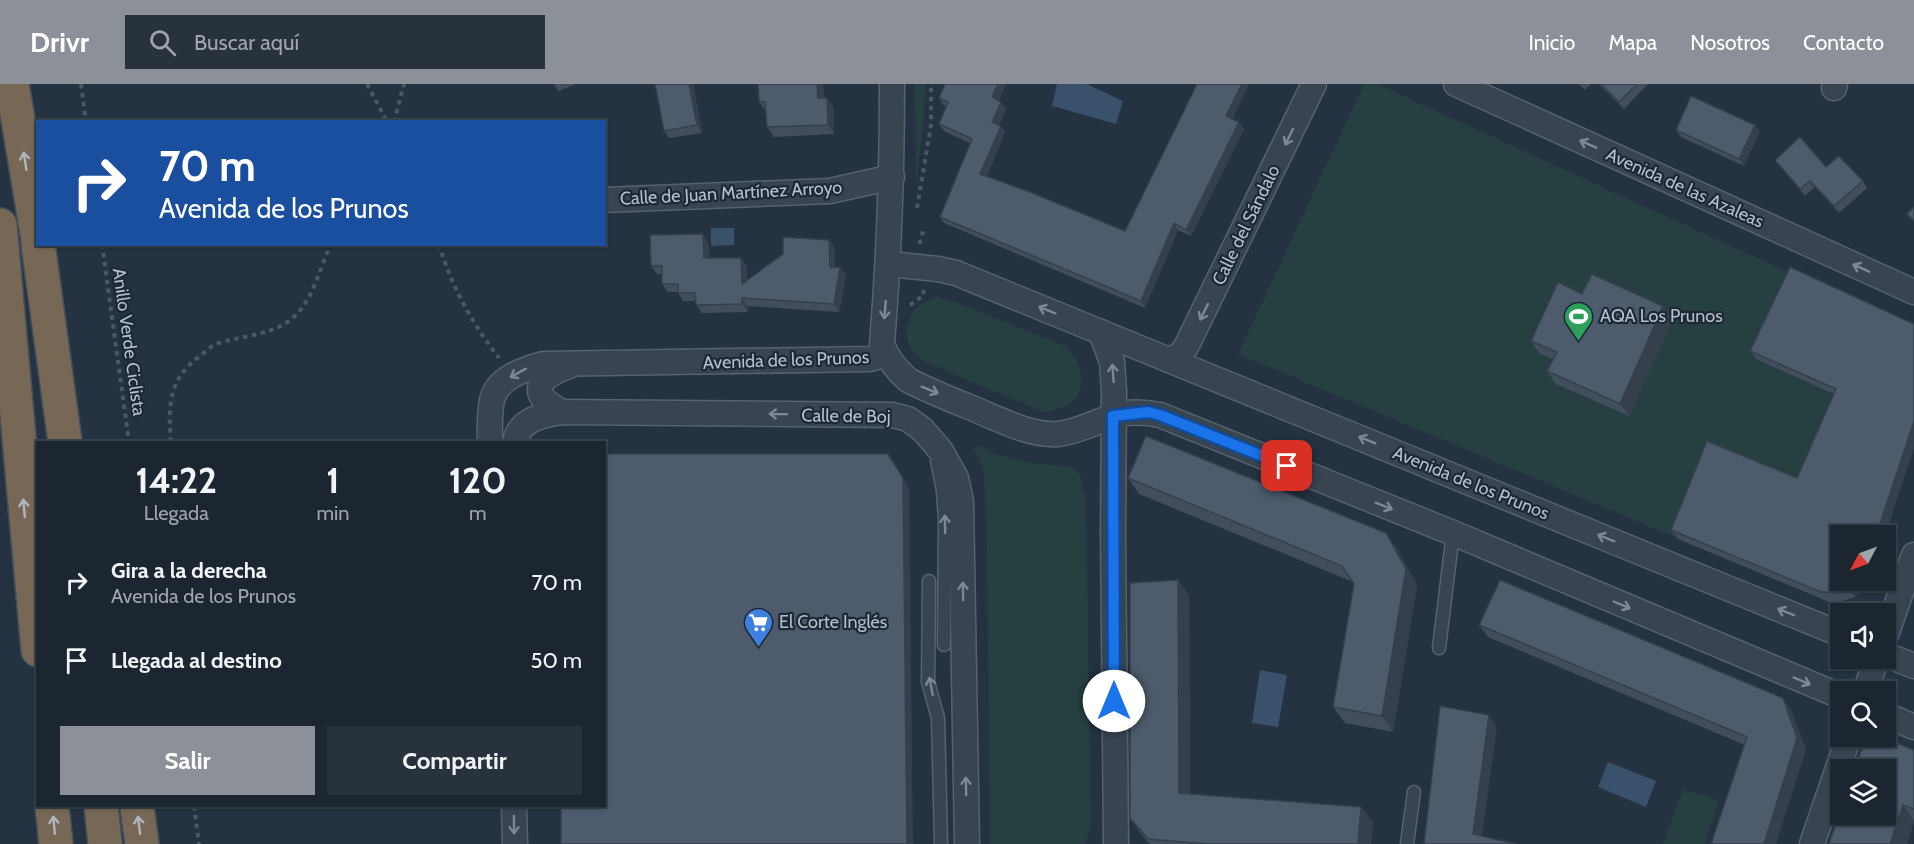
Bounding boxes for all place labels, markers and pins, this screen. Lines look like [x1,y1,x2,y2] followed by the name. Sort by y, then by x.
[1563,300,1595,342] sports icon: AQA Los Prunos
[1600,305,1723,327] place label: AQA Los Prunos
[1261,440,1312,491] pin
[742,606,774,648] supermarket icon: El Corte Inglés
[779,611,887,633] place label: El Corte Inglés

